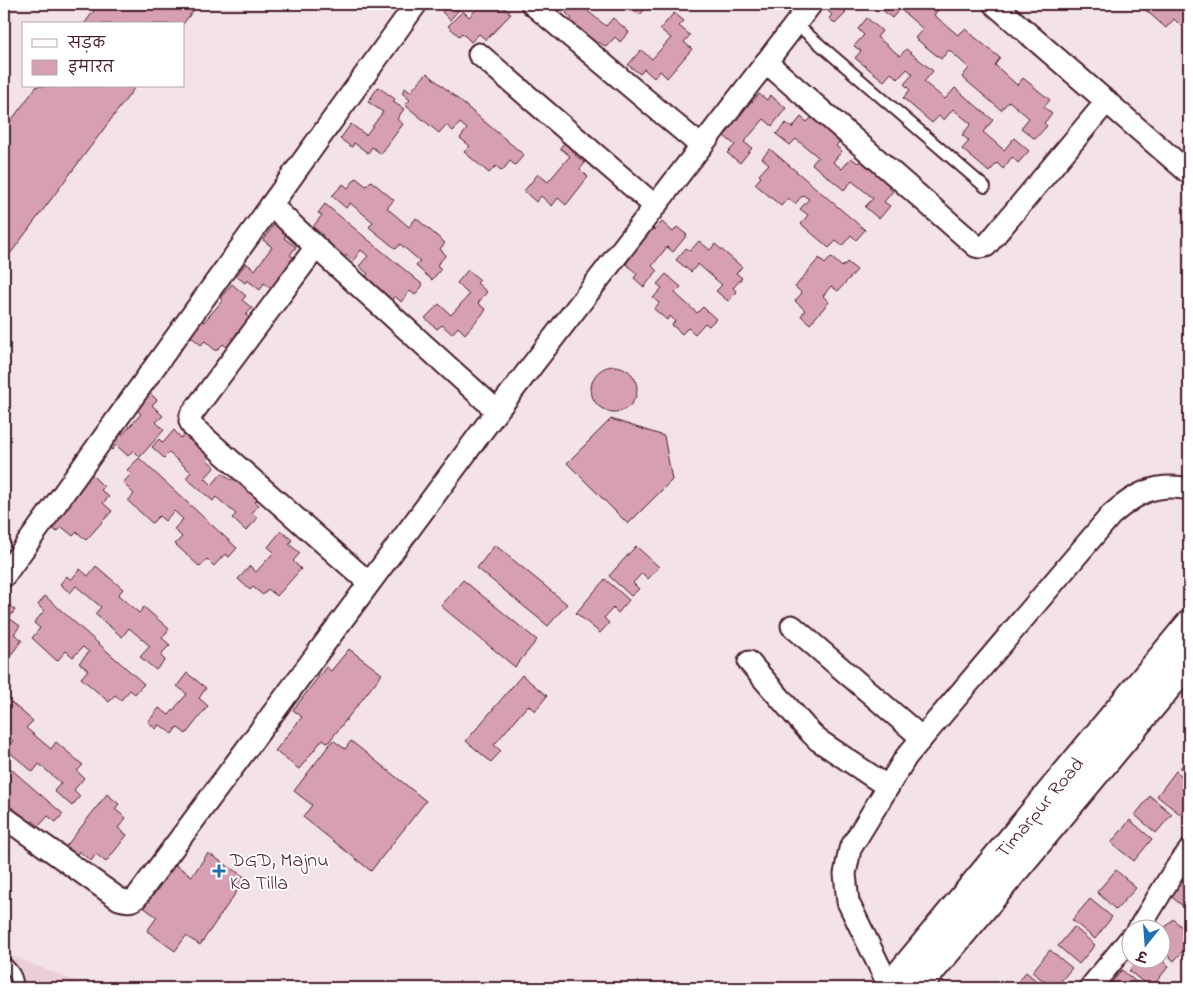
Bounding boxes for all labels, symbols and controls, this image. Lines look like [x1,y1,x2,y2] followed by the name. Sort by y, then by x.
[22,22,185,88] legend
[67,33,106,55] text: सड़क
[68,57,115,79] text: इमारत
[990,752,1092,866] street label: Timarpur Road
[229,847,329,899] place label: DGD, Majnu Ka Tilla
[212,864,226,878] marker: DGD, Majnu Ka Tilla
[1120,920,1170,970] north arrow
[1134,943,1152,967] text: उ

